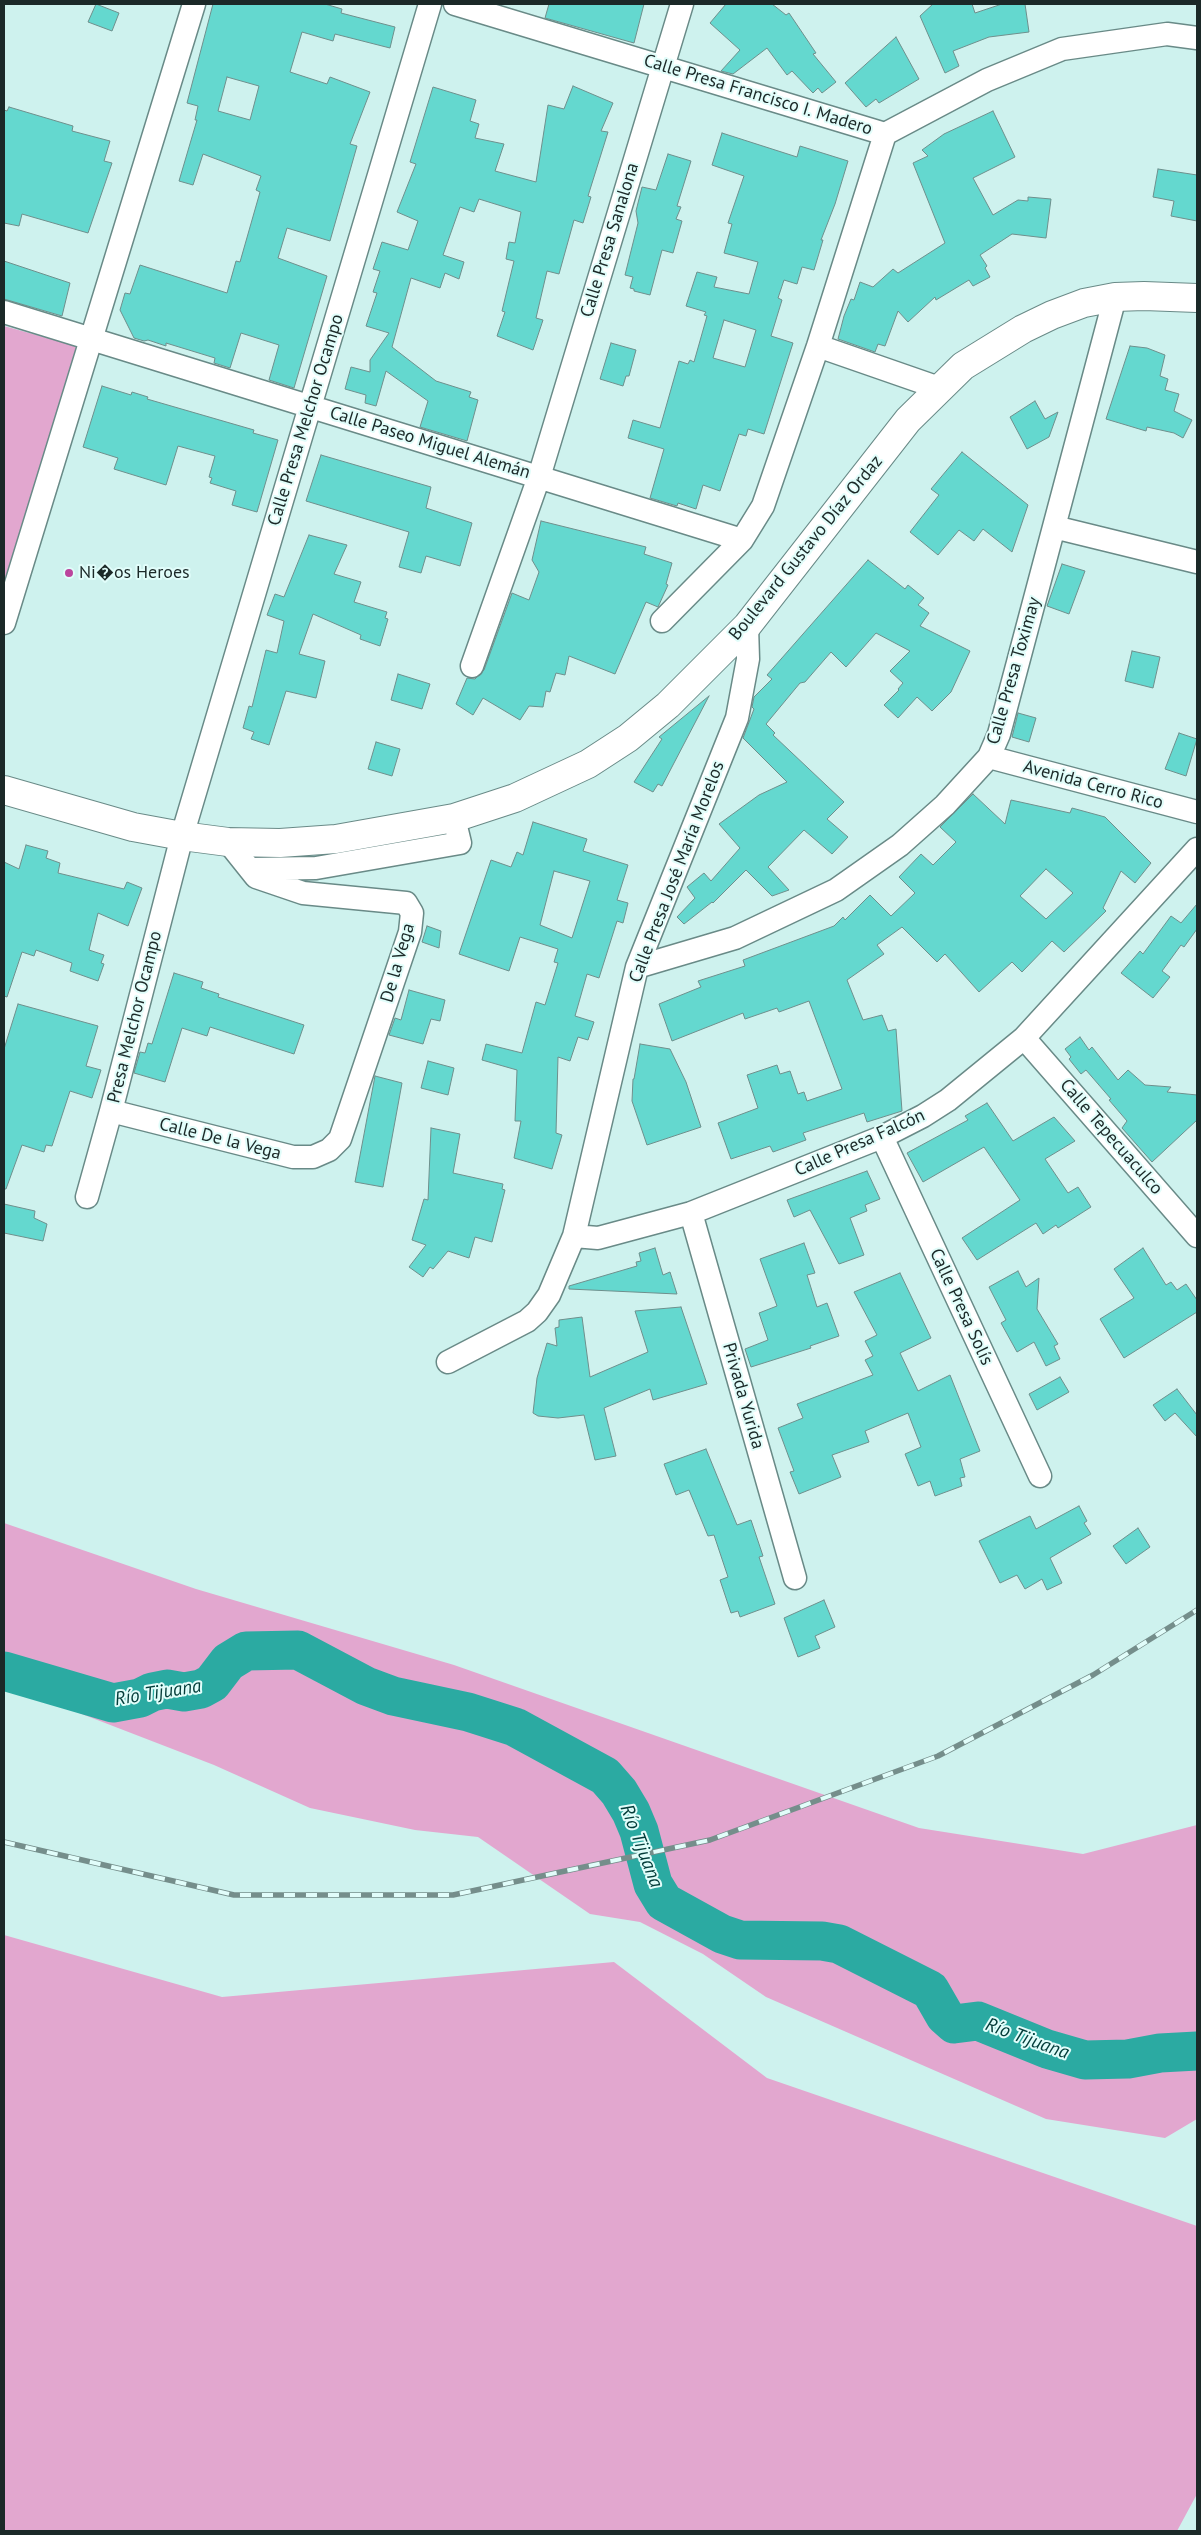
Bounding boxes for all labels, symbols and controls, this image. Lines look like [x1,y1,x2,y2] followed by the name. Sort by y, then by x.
[641,50,875,140] street label: Calle Presa Francisco I. Madero
[576,160,644,320] street label: Calle Presa Sanalona
[264,312,348,528] street label: Calle Presa Melchor Ocampo
[327,402,533,484] street label: Calle Paseo Miguel Alemán
[725,451,887,645] street label: Boulevard Gustavo Díaz Ordaz
[79,562,190,584] place label: Ni�os Heroes
[63,567,75,579] marker: Ni�os Heroes
[983,595,1045,747] street label: Calle Presa Toximay
[1021,756,1165,814] street label: Avenida Cerro Rico
[625,758,729,986] street label: Calle Presa José María Morelos
[376,921,420,1005] street label: De la Vega
[103,929,167,1105] street label: Presa Melchor Ocampo
[1055,1075,1167,1199] street label: Calle Tepecuaculco
[792,1105,928,1181] street label: Calle Presa Falcón
[157,1113,283,1165] street label: Calle De la Vega
[925,1245,997,1369] street label: Calle Presa Solís
[718,1340,768,1452] street label: Privada Yurida
[113,1675,203,1711] water label: Río Tijuana
[615,1801,667,1891] water label: Río Tijuana
[982,2013,1072,2065] water label: Río Tijuana

